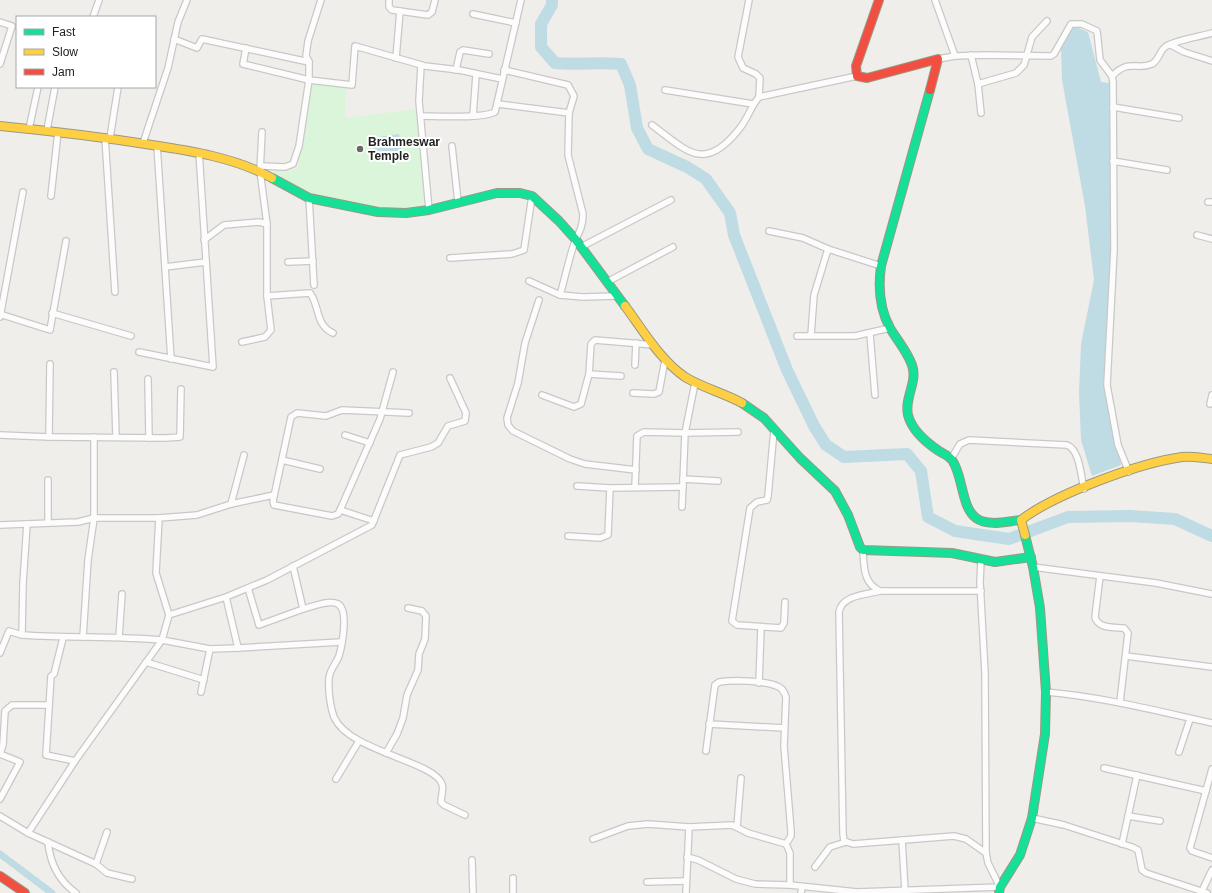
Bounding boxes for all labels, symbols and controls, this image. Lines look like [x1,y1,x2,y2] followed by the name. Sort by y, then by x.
[16,16,156,88] legend
[52,25,76,39] text: Fast
[52,45,78,59] text: Slow
[52,65,75,79] text: Jam
[368,135,440,163] place label: Brahmeswar Temple
[355,144,365,154] marker: Brahmeswar Temple

